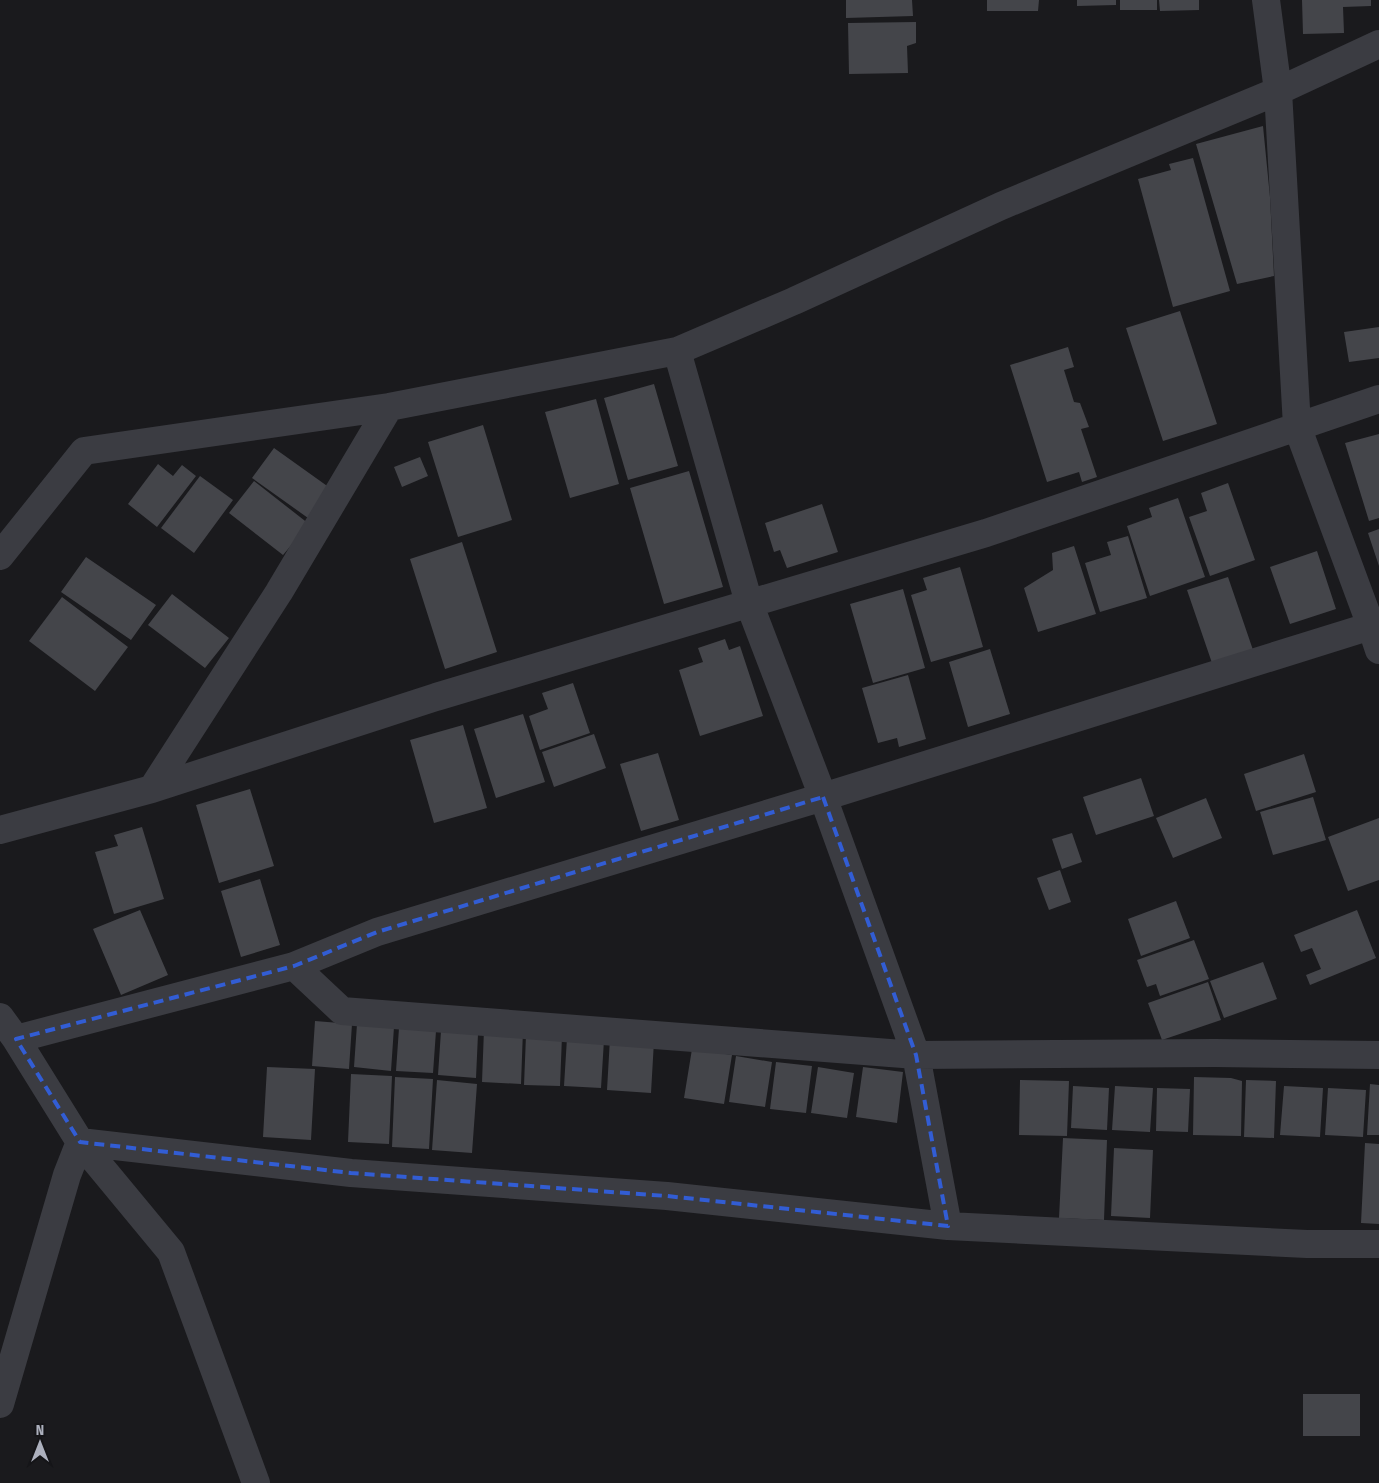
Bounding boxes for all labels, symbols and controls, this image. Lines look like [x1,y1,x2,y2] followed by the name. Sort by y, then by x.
[15,1418,65,1468] north arrow
[36,1422,44,1439] text: N

